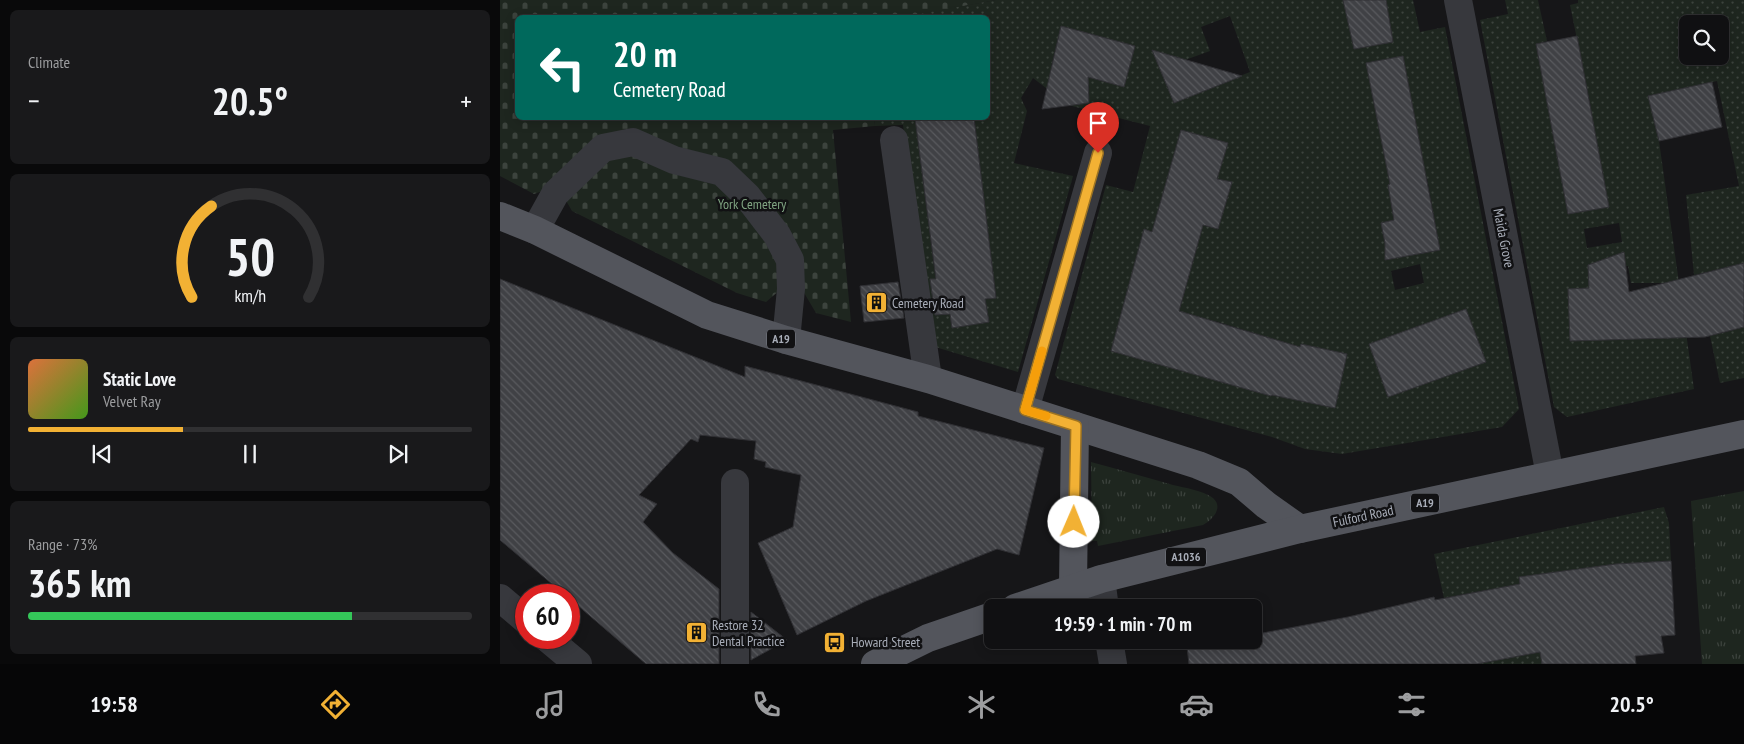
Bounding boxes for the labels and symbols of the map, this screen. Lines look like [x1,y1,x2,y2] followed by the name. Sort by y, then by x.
[1077,102,1119,153] pin
[718,195,787,213] park label: York Cemetery
[1489,207,1519,269] street label: Maida Grove
[864,291,888,315] building icon: Cemetery Road
[892,294,964,312] place label: Cemetery Road
[767,329,795,348] road number: A19
[1411,493,1439,512] road number: A19
[1047,495,1099,547] position arrow
[1331,501,1395,531] street label: Fulford Road
[1166,548,1206,566] road number: A1036
[515,584,580,649] speed limit sign: 60
[712,616,785,650] place label: Restore 32 Dental Practice
[684,621,708,645] building icon: Restore 32 Dental Practice
[823,630,847,654] bus stop icon: Howard Street
[851,633,920,651] place label: Howard Street

